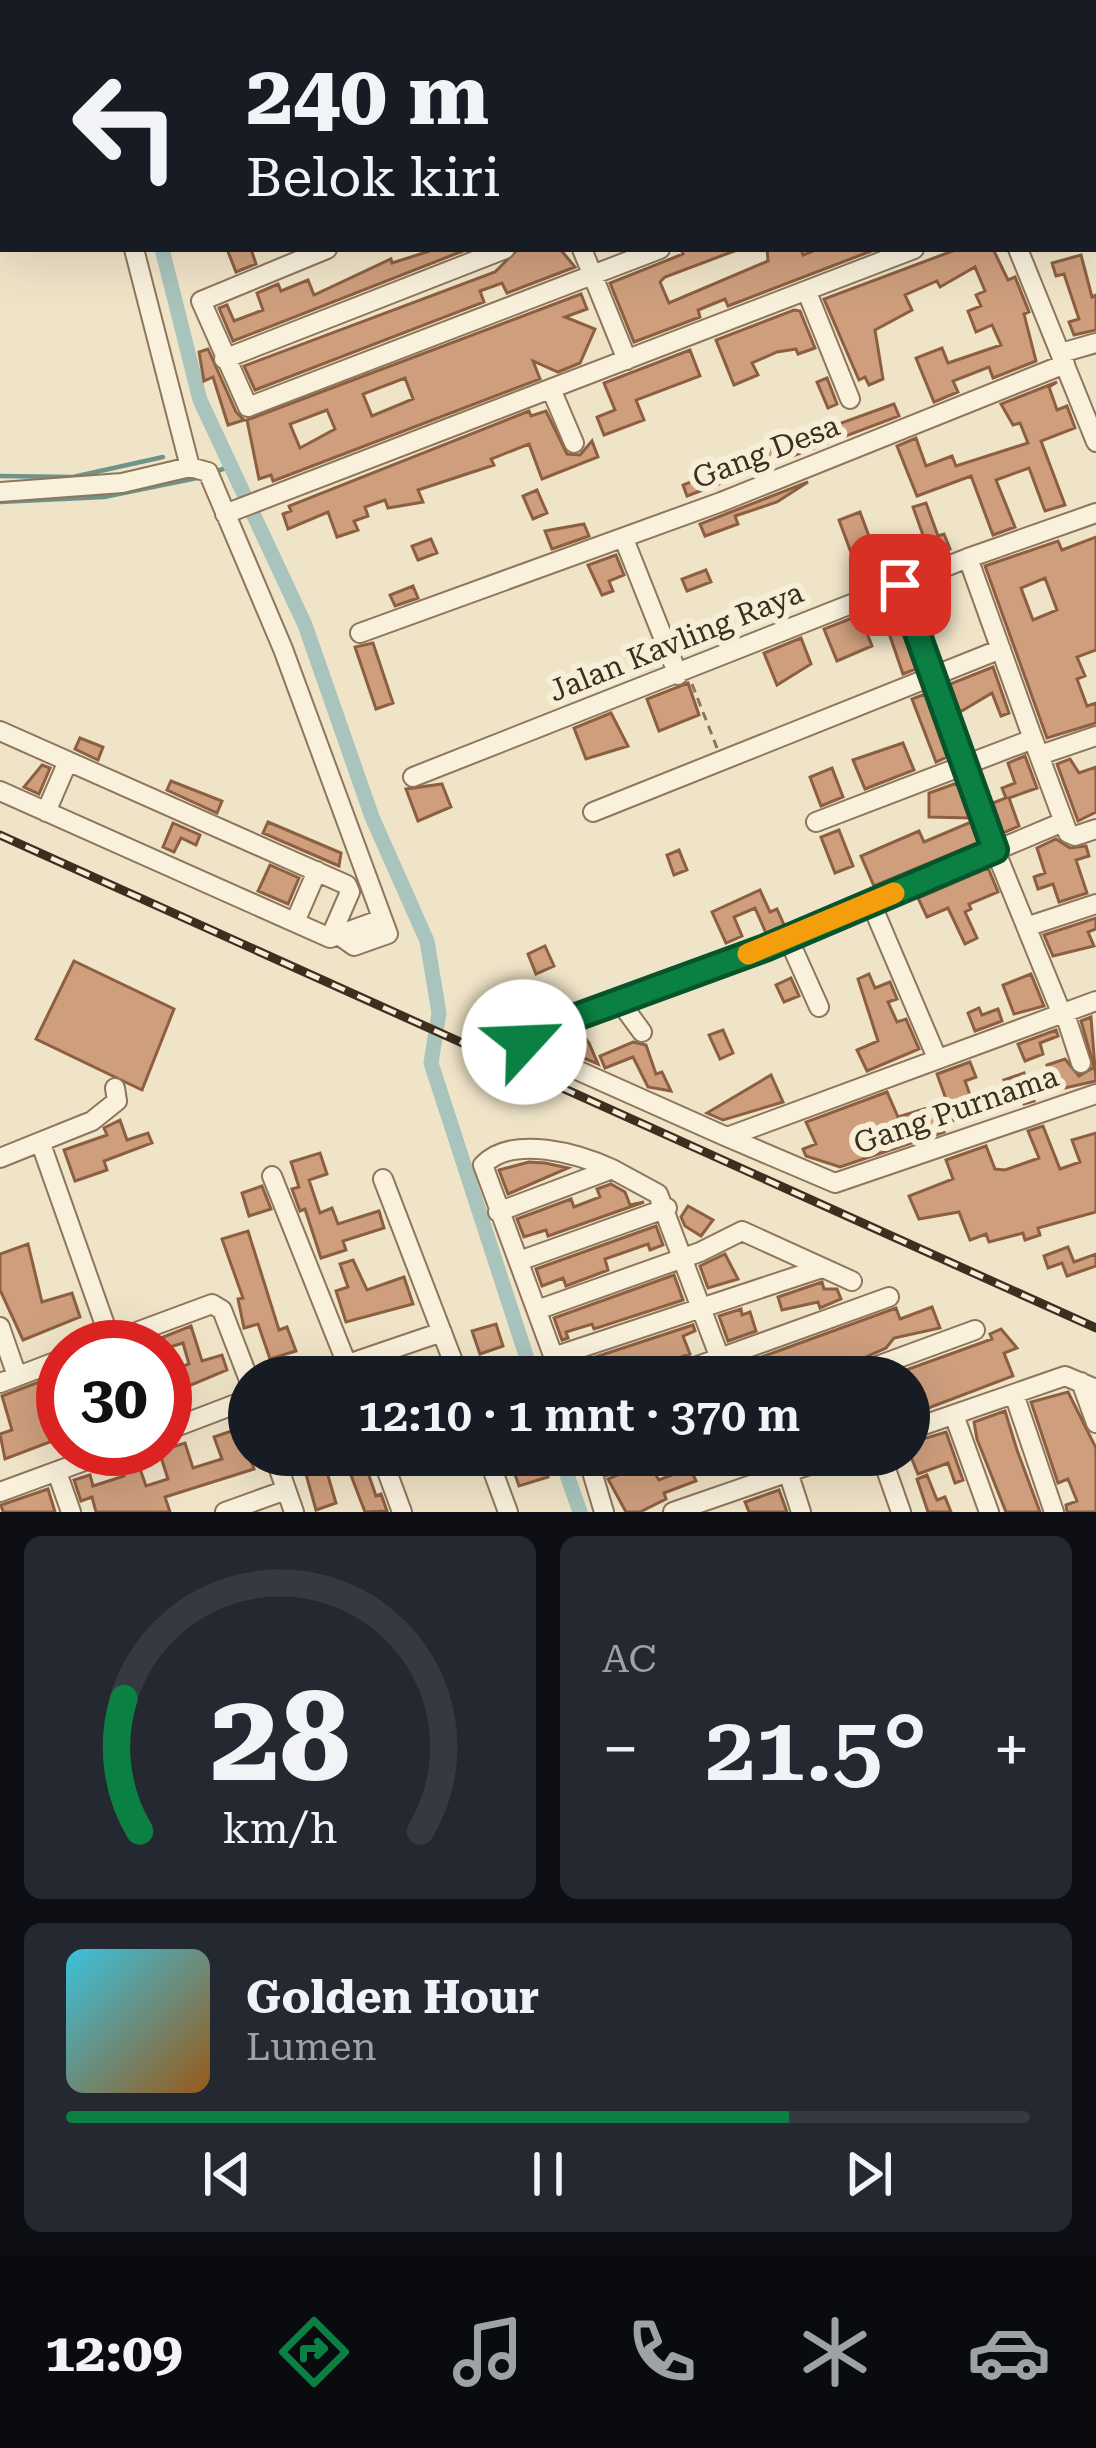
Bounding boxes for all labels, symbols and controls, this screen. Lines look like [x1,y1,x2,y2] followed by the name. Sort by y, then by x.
[246,46,489,144] text: 240 m
[48,48,204,204] icon: left
[246,146,500,209] text: Belok kiri
[688,408,844,496] street label: Gang Desa
[849,534,951,636] pin
[867,552,933,618] icon: arrive
[543,574,808,709] street label: Jalan Kavling Raya
[461,979,587,1105] position arrow
[849,1058,1063,1161] street label: Gang Purnama
[36,1320,192,1476] speed limit sign: 30
[358,1389,800,1442] text: 12:10 · 1 mnt · 370 m
[602,1636,656,1682] text: AC
[210,1664,350,1810] text: 28
[705,1697,927,1802] text: 21.5°
[602,1711,639,1788] text: −
[993,1711,1030,1788] text: +
[223,1802,337,1852] text: km/h
[246,1971,539,2024] text: Golden Hour
[246,2024,377,2070] text: Lumen
[194,2141,260,2207] icon: previous
[515,2141,581,2207] icon: pause
[836,2141,902,2207] icon: next
[272,2310,356,2394] icon: directions
[446,2310,530,2394] icon: music
[620,2310,704,2394] icon: phone
[793,2310,877,2394] icon: climate
[967,2310,1051,2394] icon: car
[45,2321,183,2384] text: 12:09

